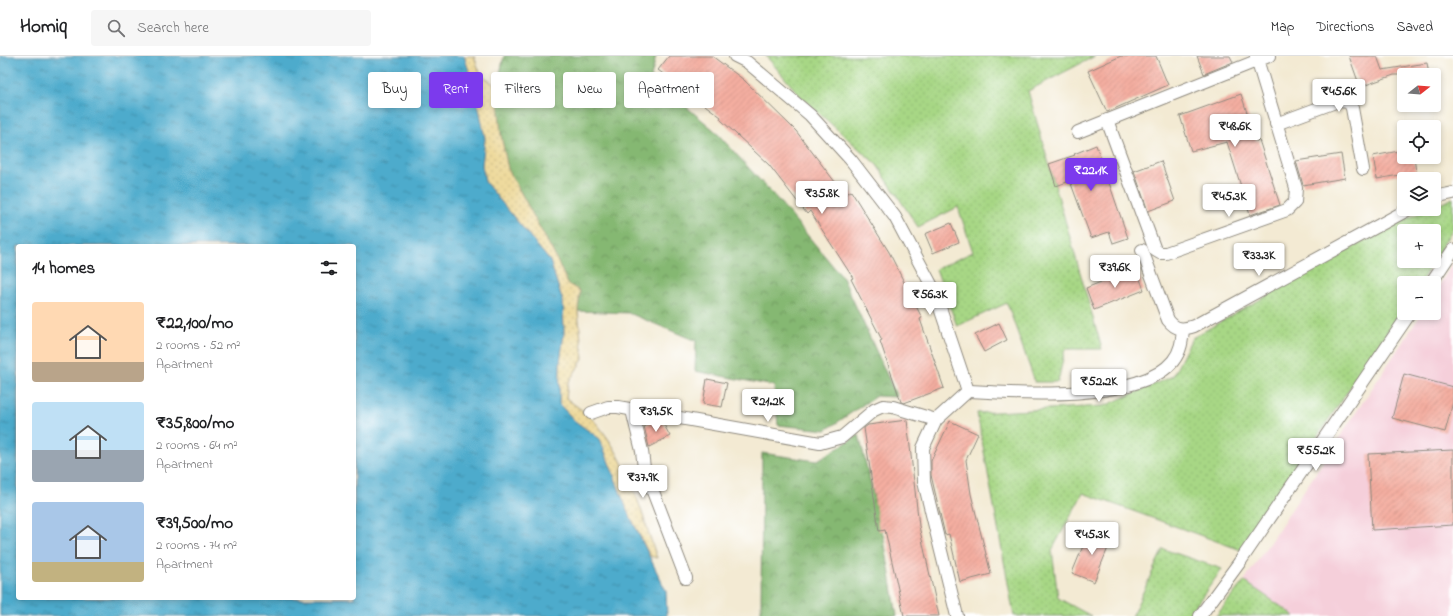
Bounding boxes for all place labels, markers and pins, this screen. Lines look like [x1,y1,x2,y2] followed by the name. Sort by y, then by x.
[1306,79,1372,113] pin: ₹45.6K
[1202,114,1268,148] pin: ₹48.6K
[1058,158,1124,192] pin: ₹22.1K
[789,181,855,215] pin: ₹35.8K
[1196,184,1262,218] pin: ₹45.3K
[1226,243,1292,277] pin: ₹33.3K
[1082,255,1148,289] pin: ₹39.6K
[897,282,963,316] pin: ₹56.3K
[1066,369,1132,403] pin: ₹52.2K
[735,389,801,423] pin: ₹21.2K
[623,399,689,433] pin: ₹39.5K
[1283,438,1349,472] pin: ₹55.2K
[610,465,676,499] pin: ₹37.9K
[1059,522,1125,556] pin: ₹45.3K

